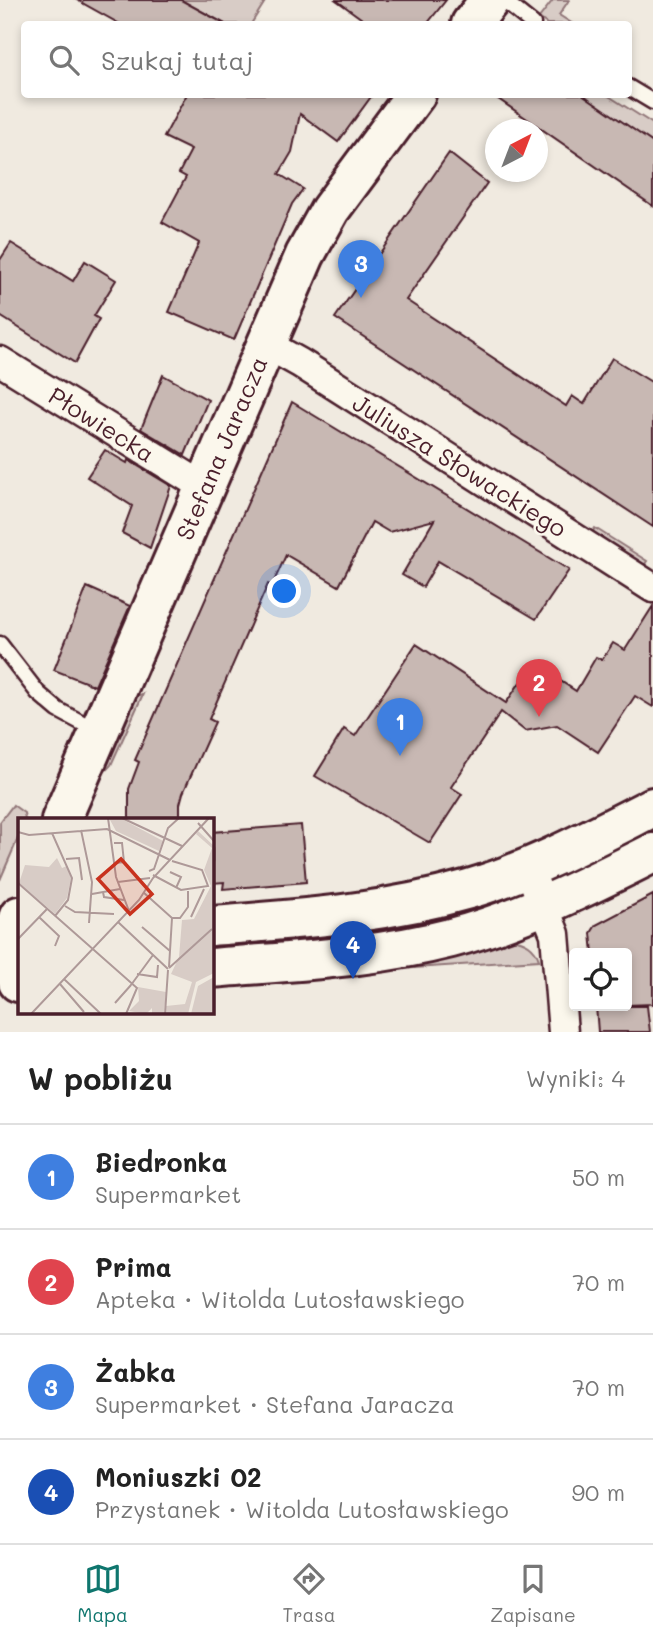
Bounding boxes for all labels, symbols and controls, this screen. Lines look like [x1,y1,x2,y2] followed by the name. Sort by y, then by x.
[21,21,632,98] search box
[45,41,83,79] icon: search
[101,43,253,77] text: Szukaj tutaj
[485,119,548,182] north arrow
[338,240,384,298] pin: 3
[168,351,274,545] street label: Stefana Jaracza
[43,379,161,469] street label: Płowiecka
[347,387,573,543] street label: Juliusza Słowackiego
[267,574,301,608] your location
[516,659,562,717] pin: 2
[377,698,423,756] pin: 1
[18,818,214,1014] inset map
[330,921,376,979] pin: 4
[569,948,632,1011] map controls
[569,948,632,1011] button: locate
[28,1058,173,1098] text: W pobliżu
[526,1063,625,1093] text: Wyniki: 4
[95,1145,228,1179] text: Biedronka
[46,1162,56,1192] text: 1
[572,1162,625,1192] text: 50 m
[95,1179,241,1209] text: Supermarket
[95,1250,172,1284] text: Prima
[45,1267,57,1297] text: 2
[572,1267,625,1297] text: 70 m
[95,1284,464,1314] text: Apteka · Witolda Lutosławskiego
[95,1355,176,1389] text: Żabka
[44,1372,58,1402] text: 3
[572,1372,625,1402] text: 70 m
[95,1389,455,1419] text: Supermarket · Stefana Jaracza
[95,1460,262,1494] text: Moniuszki 02
[44,1477,58,1507] text: 4
[572,1477,625,1507] text: 90 m
[95,1494,509,1524] text: Przystanek · Witolda Lutosławskiego
[77,1560,128,1627] tab: Mapa
[282,1560,336,1627] tab: Trasa
[490,1560,576,1627] tab: Zapisane

